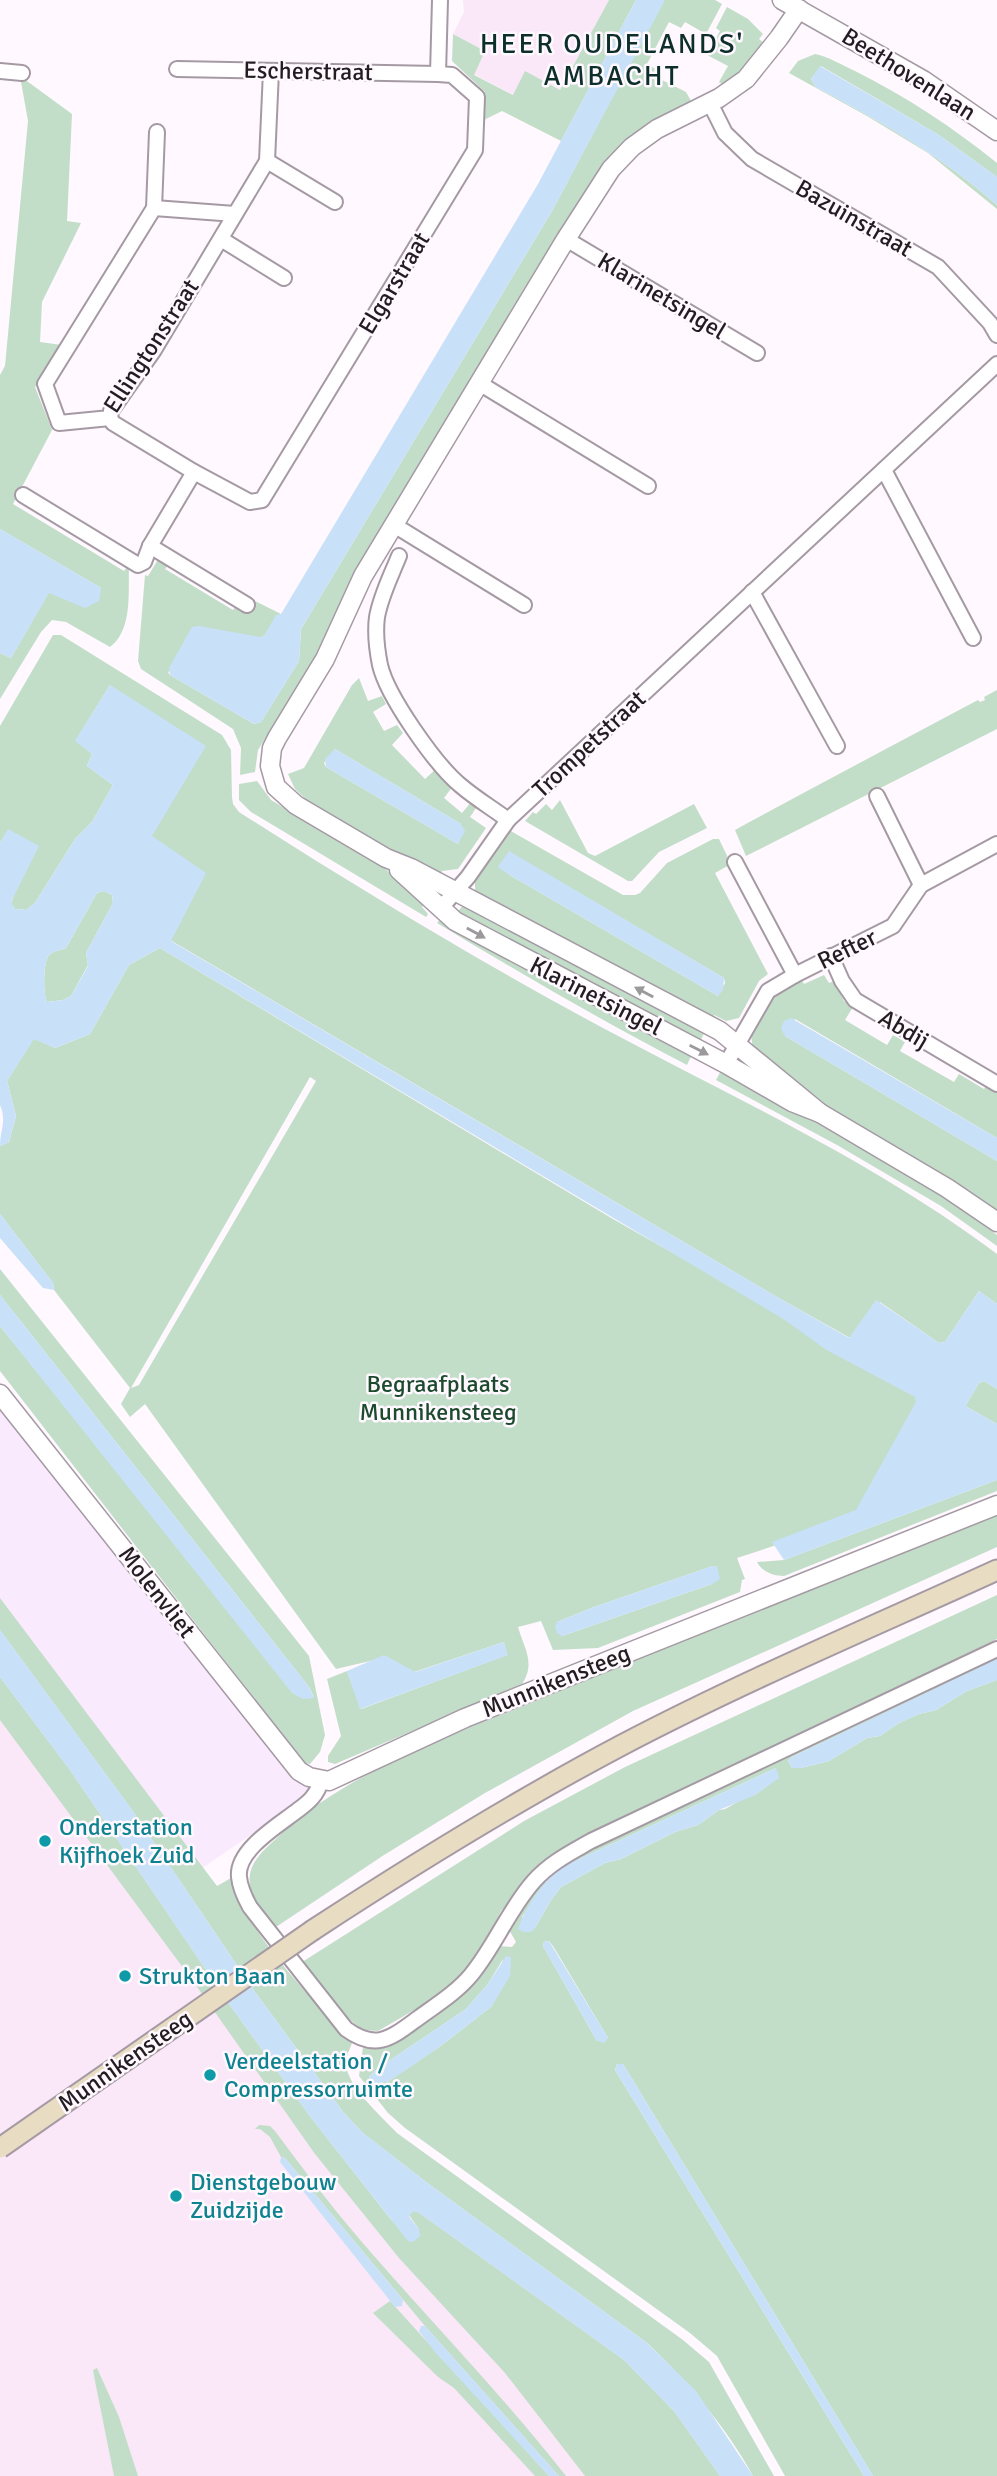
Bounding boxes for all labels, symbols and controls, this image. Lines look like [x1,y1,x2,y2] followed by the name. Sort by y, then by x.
[836,21,982,127] street label: Beethovenlaan
[480,27,744,93] district label: HEER OUDELANDS' AMBACHT
[243,55,373,87] street label: Escherstraat
[790,172,918,264] street label: Bazuinstraat
[352,226,436,340] street label: Elgarstraat
[592,246,732,346] street label: Klarinetsingel
[97,274,205,418] street label: Ellingtonstraat
[526,684,652,804] street label: Trompetstraat
[812,922,882,976] street label: Refter
[466,927,485,939] one-way arrow
[525,950,667,1042] street label: Klarinetsingel
[634,986,654,997] one-way arrow
[873,1002,935,1056] street label: Abdij
[689,1044,709,1055] one-way arrow
[359,1369,517,1427] park label: Begraafplaats Munnikensteeg
[112,1540,202,1644] street label: Molenvliet
[477,1638,635,1724] street label: Munnikensteeg
[59,1812,194,1870] place label: Onderstation Kijfhoek Zuid
[37,1833,53,1849] marker: Onderstation Kijfhoek Zuid
[139,1961,286,1991] place label: Strukton Baan
[117,1968,133,1984] marker: Strukton Baan
[52,2004,198,2118] street label: Munnikensteeg
[224,2046,413,2104] place label: Verdeelstation / Compressorruimte
[202,2067,218,2083] marker: Verdeelstation / Compressorruimte
[190,2167,336,2225] place label: Dienstgebouw Zuidzijde
[168,2188,184,2204] marker: Dienstgebouw Zuidzijde

